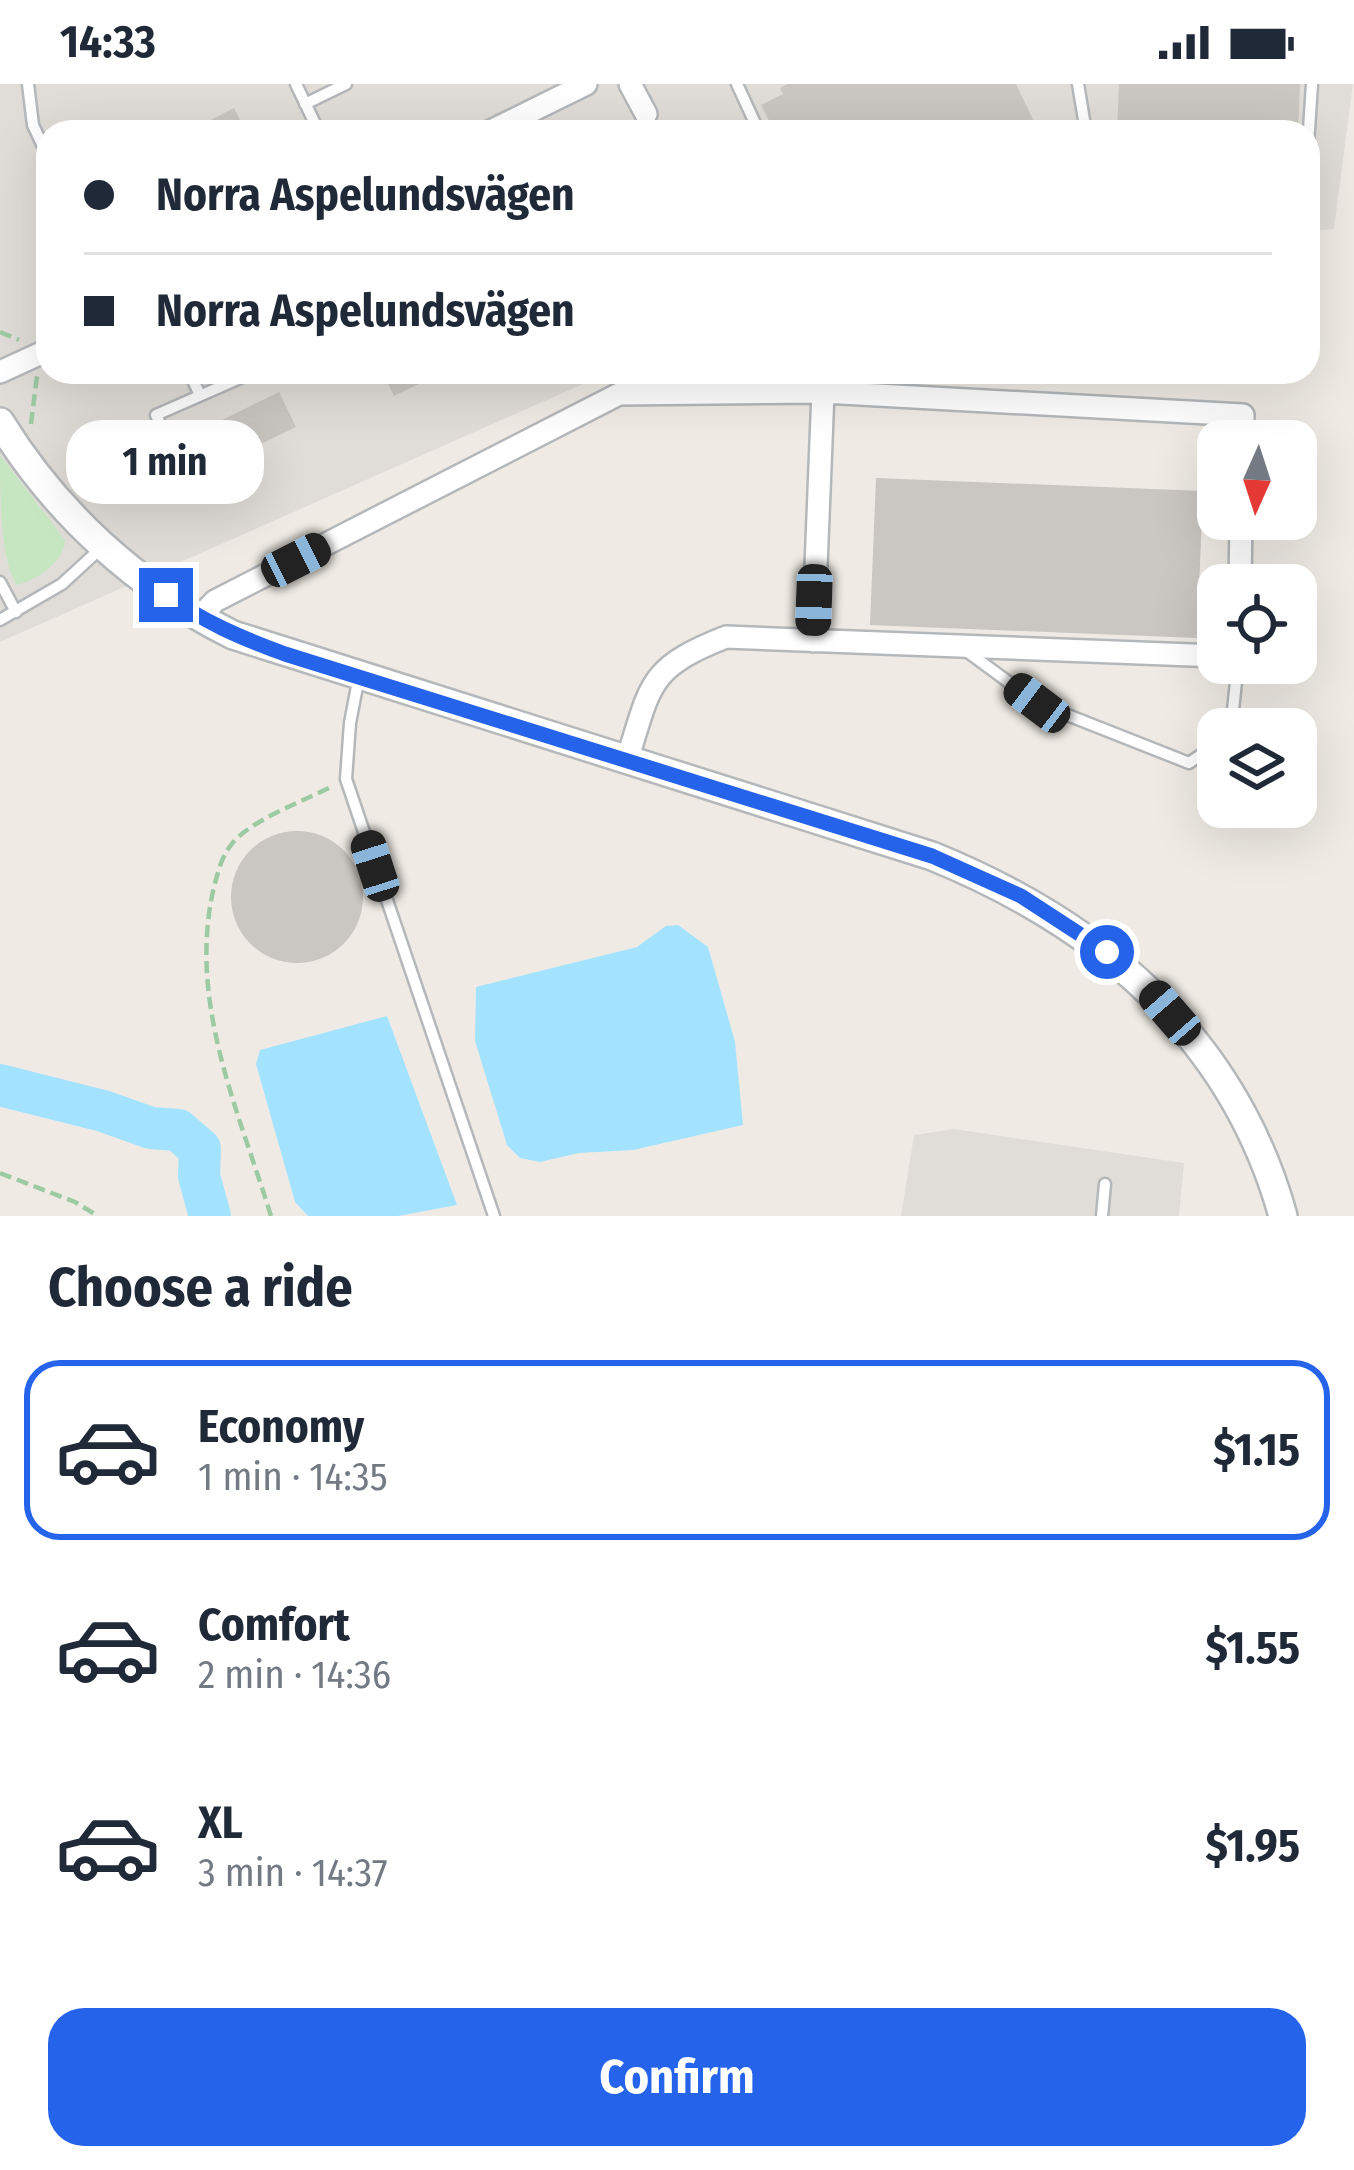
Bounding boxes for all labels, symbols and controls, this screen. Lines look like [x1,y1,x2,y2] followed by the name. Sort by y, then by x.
[60,15,156,69] text: 14:33
[156,168,575,222] text: Norra Aspelundsvägen
[156,284,575,338] text: Norra Aspelundsvägen
[1197,420,1317,540] north arrow
[1197,420,1317,828] map controls
[67,421,265,505] callout: 1 min
[123,439,207,485] text: 1 min
[256,528,336,592] car
[795,563,833,637] car
[1197,564,1317,684] button: locate
[139,568,193,622] route end
[997,667,1077,739] car
[1197,708,1317,828] button: layers
[347,826,403,906] car
[1080,925,1134,979] route start
[1133,974,1207,1052] car
[48,1256,353,1320] text: Choose a ride
[54,1396,162,1504] icon: car
[198,1400,364,1454] text: Economy
[1213,1423,1300,1477] text: $1.15
[198,1454,388,1500] text: 1 min · 14:35
[54,1594,162,1702] icon: car
[198,1598,350,1652] text: Comfort
[1205,1621,1300,1675] text: $1.55
[198,1652,391,1698] text: 2 min · 14:36
[54,1792,162,1900] icon: car
[198,1796,243,1850] text: XL
[1205,1819,1300,1873] text: $1.95
[198,1850,388,1896] text: 3 min · 14:37
[48,2008,1306,2146] button: Confirm

